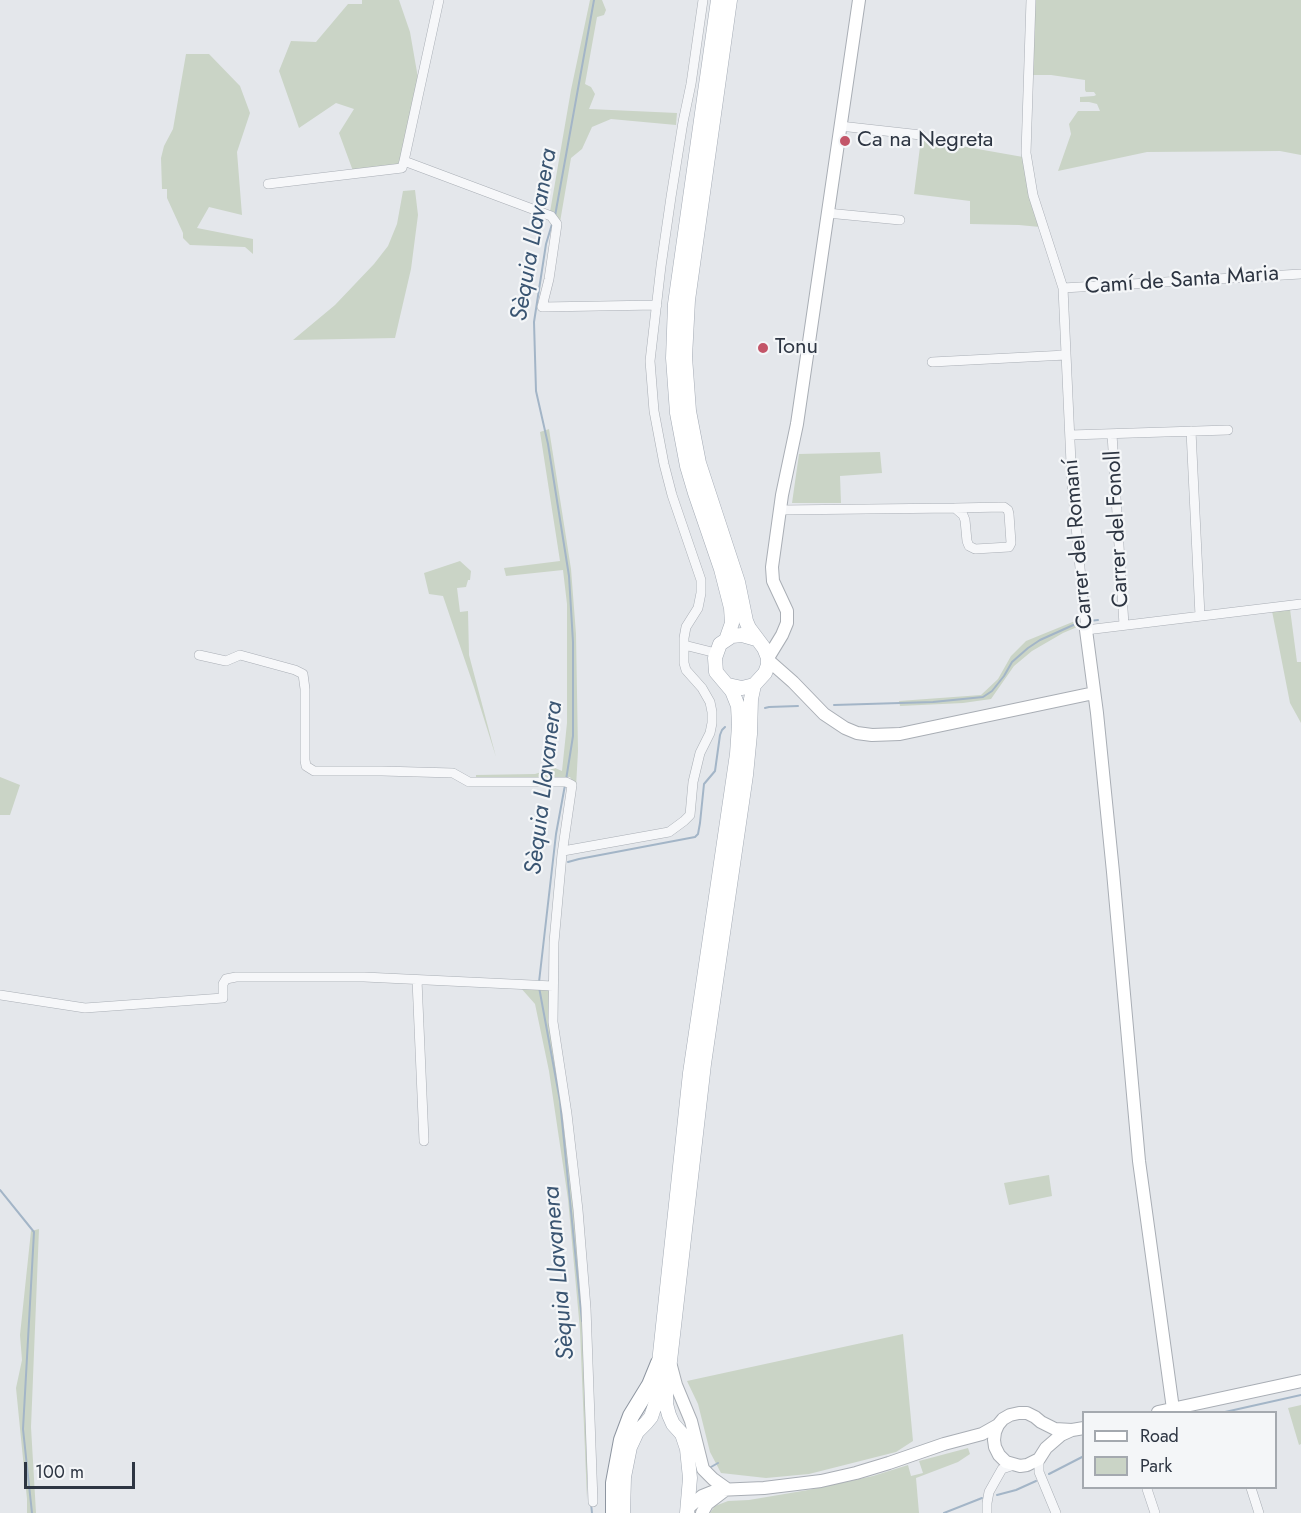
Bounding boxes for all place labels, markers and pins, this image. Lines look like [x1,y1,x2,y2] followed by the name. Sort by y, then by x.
[857,128,993,154] place label: Ca na Negreta
[838,134,852,148] marker: Ca na Negreta
[775,335,818,361] place label: Tonu
[756,341,770,355] marker: Tonu

